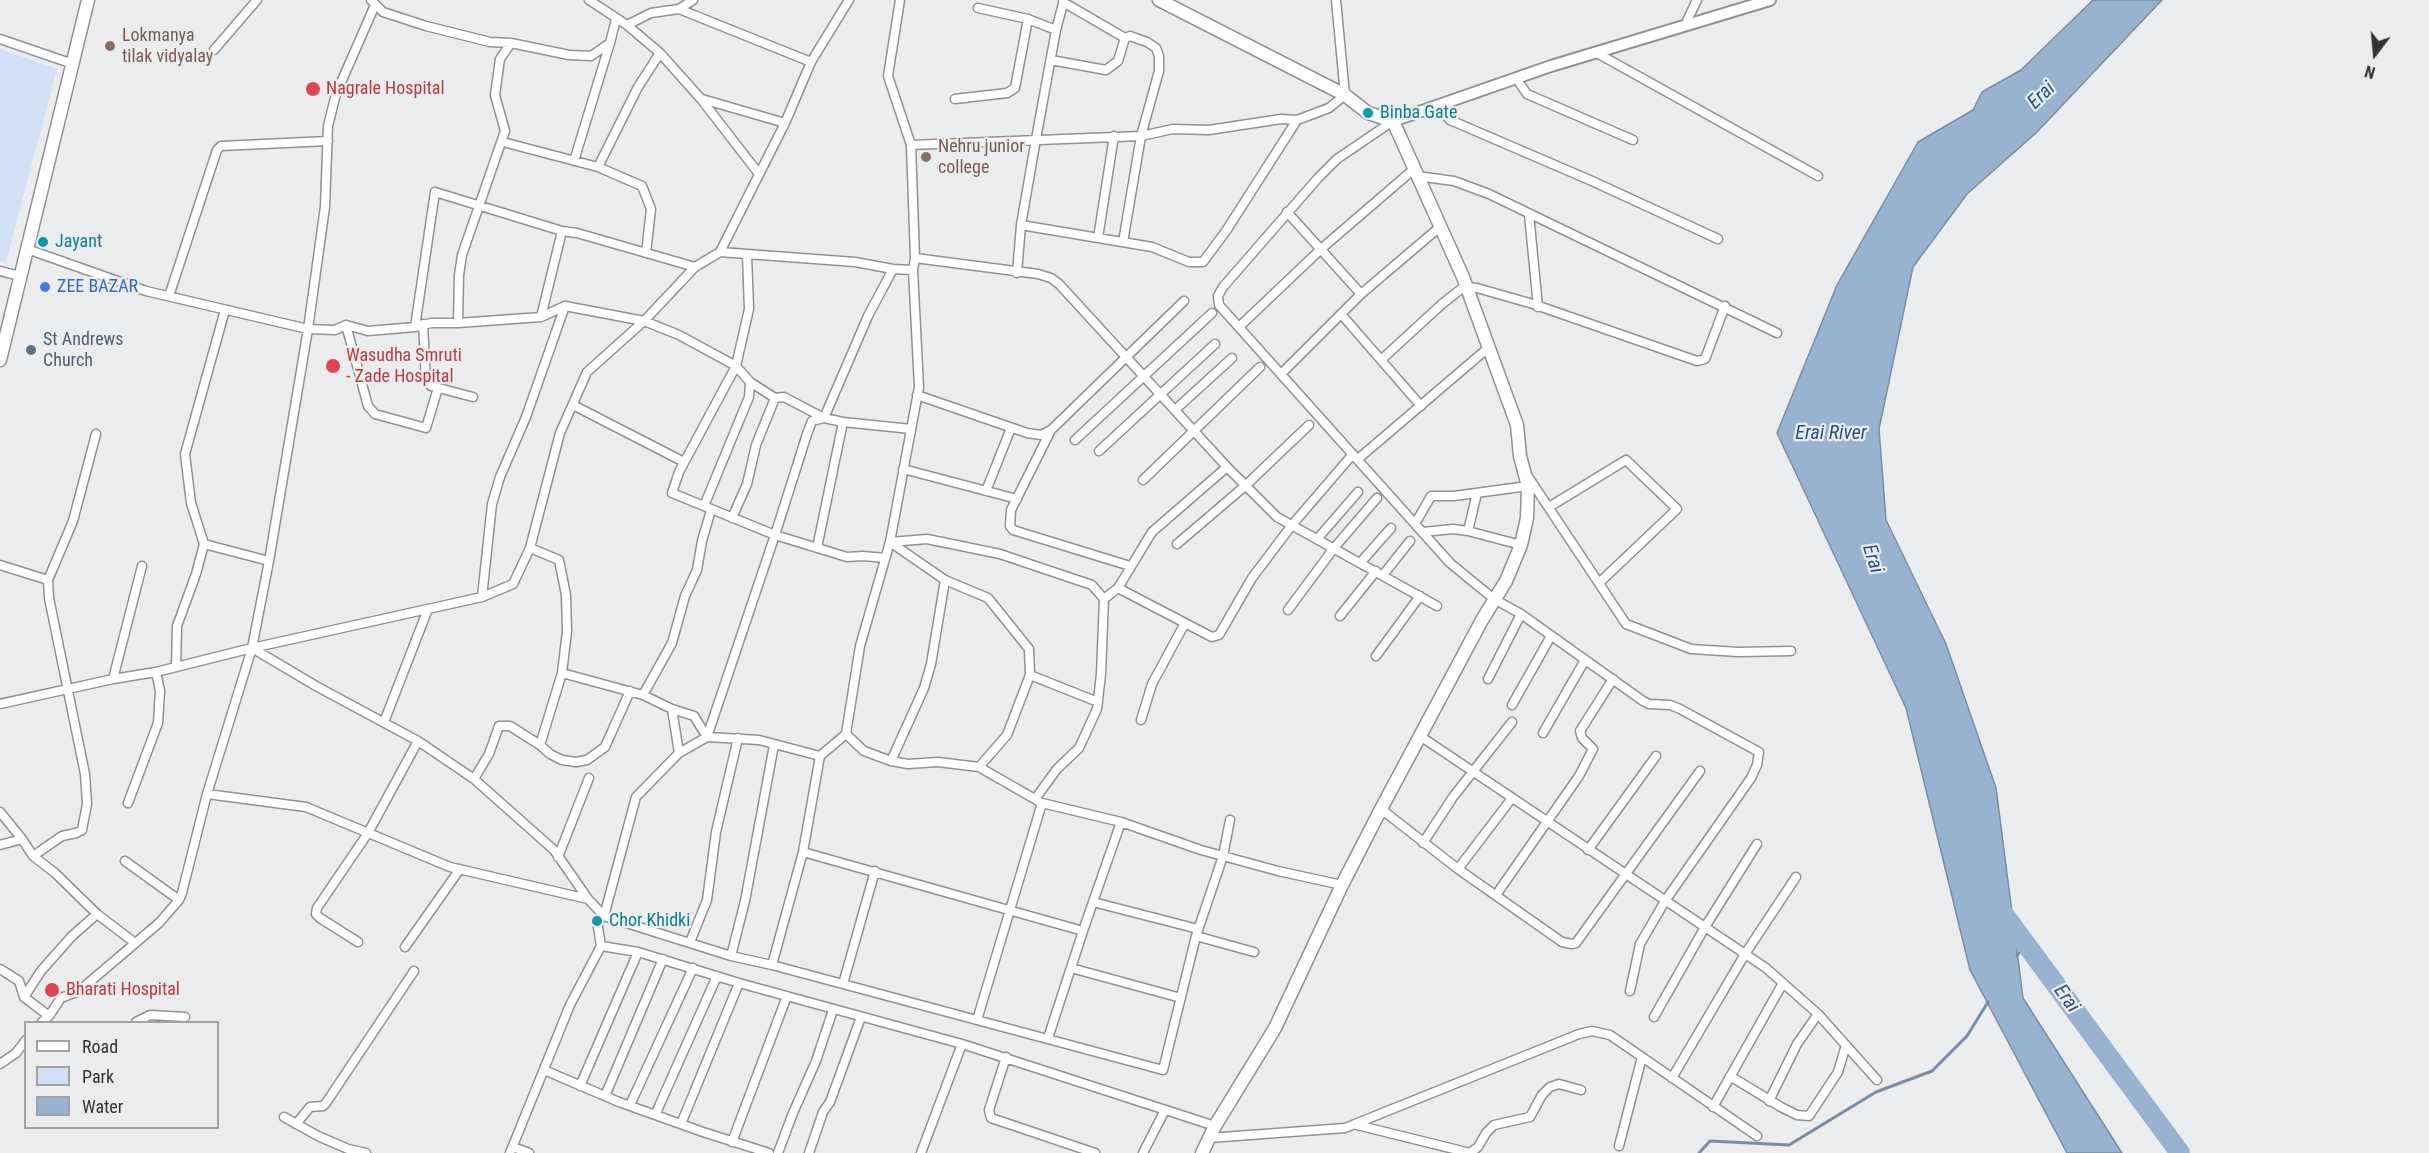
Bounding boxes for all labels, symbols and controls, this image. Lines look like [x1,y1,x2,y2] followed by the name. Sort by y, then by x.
[2345,24,2405,84] north arrow
[122,25,213,68] place label: Lokmanya tilak vidyalay
[103,39,117,53] marker: Lokmanya tilak vidyalay
[2363,61,2377,82] text: N
[2023,77,2061,115] water label: Erai
[326,78,445,100] place label: Nagrale Hospital
[304,80,322,98] marker: Nagrale Hospital
[1380,102,1457,124] place label: Binba Gate
[1361,106,1375,120] marker: Binba Gate
[938,136,1025,178] place label: Nehru junior college
[919,150,933,164] marker: Nehru junior college
[55,231,102,253] place label: Jayant
[36,235,50,249] marker: Jayant
[57,276,138,298] place label: ZEE BAZAR
[38,280,52,294] marker: ZEE BAZAR
[43,329,123,372] place label: St Andrews Church
[24,343,38,357] marker: St Andrews Church
[346,345,462,388] place label: Wasudha Smruti - Zade Hospital
[324,357,342,375] marker: Wasudha Smruti - Zade Hospital
[1795,422,1867,446] water label: Erai River
[1856,542,1888,576] water label: Erai
[609,910,690,932] place label: Chor Khidki
[590,914,604,928] marker: Chor Khidki
[66,979,180,1001] place label: Bharati Hospital
[2048,980,2084,1018] water label: Erai
[43,981,61,999] marker: Bharati Hospital
[24,1021,219,1129] legend
[82,1036,118,1057] text: Road
[82,1066,114,1087] text: Park
[82,1096,123,1117] text: Water

